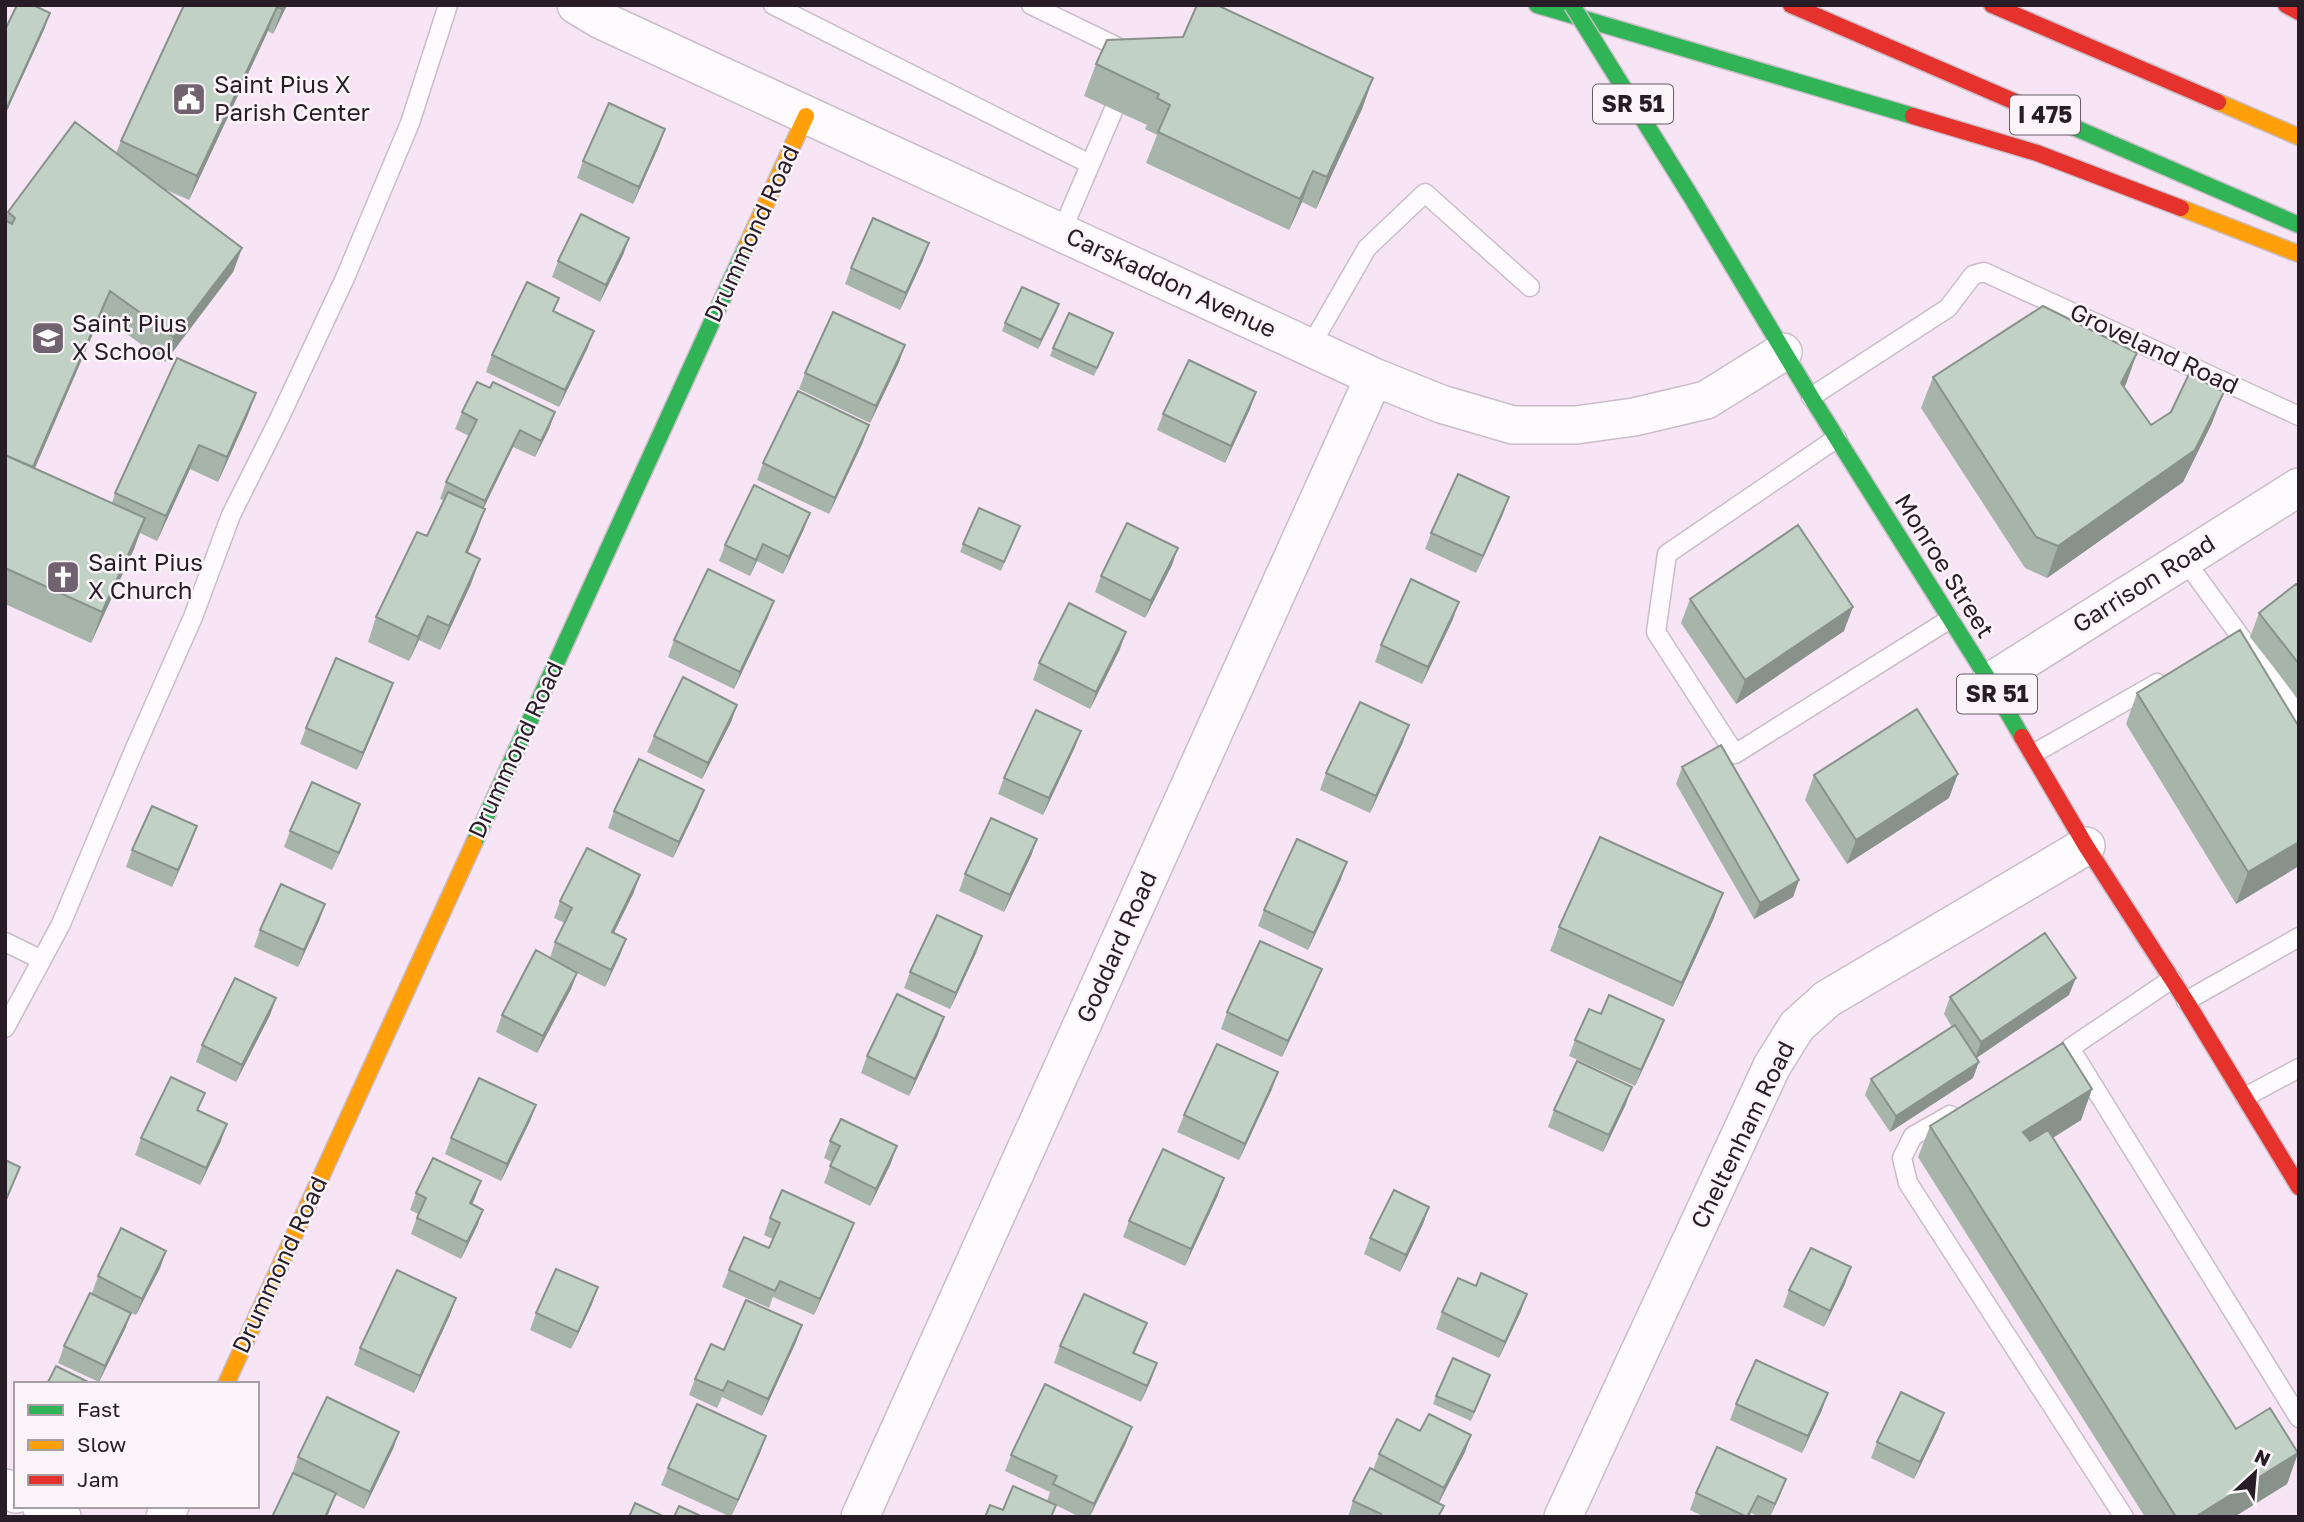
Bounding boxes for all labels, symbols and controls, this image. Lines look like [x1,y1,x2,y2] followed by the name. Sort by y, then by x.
[214,69,370,126] place label: Saint Pius X Parish Center
[170,80,208,118] public building icon: Saint Pius X Parish Center
[1593,85,1673,124] road number: SR 51
[2010,96,2080,134] road number: I 475
[697,140,804,326] street label: Drummond Road
[1062,220,1281,343] street label: Carskaddon Avenue
[2066,296,2243,399] street label: Groveland Road
[72,308,187,365] place label: Saint Pius X School
[29,319,67,357] school or university icon: Saint Pius X School
[1889,488,2001,643] street label: Monroe Street
[2067,527,2220,638] street label: Garrison Road
[88,547,203,604] place label: Saint Pius X Church
[44,558,82,596] church icon: Saint Pius X Church
[461,656,568,842] street label: Drummond Road
[1957,674,2037,714] road number: SR 51
[1069,866,1162,1027] street label: Goddard Road
[1684,1036,1800,1233] street label: Cheltenham Road
[225,1171,332,1357] street label: Drummond Road
[14,1382,259,1508] legend
[77,1396,120,1422] text: Fast
[77,1431,126,1457] text: Slow
[2220,1438,2290,1508] north arrow
[2251,1444,2274,1471] text: N
[77,1466,119,1492] text: Jam

